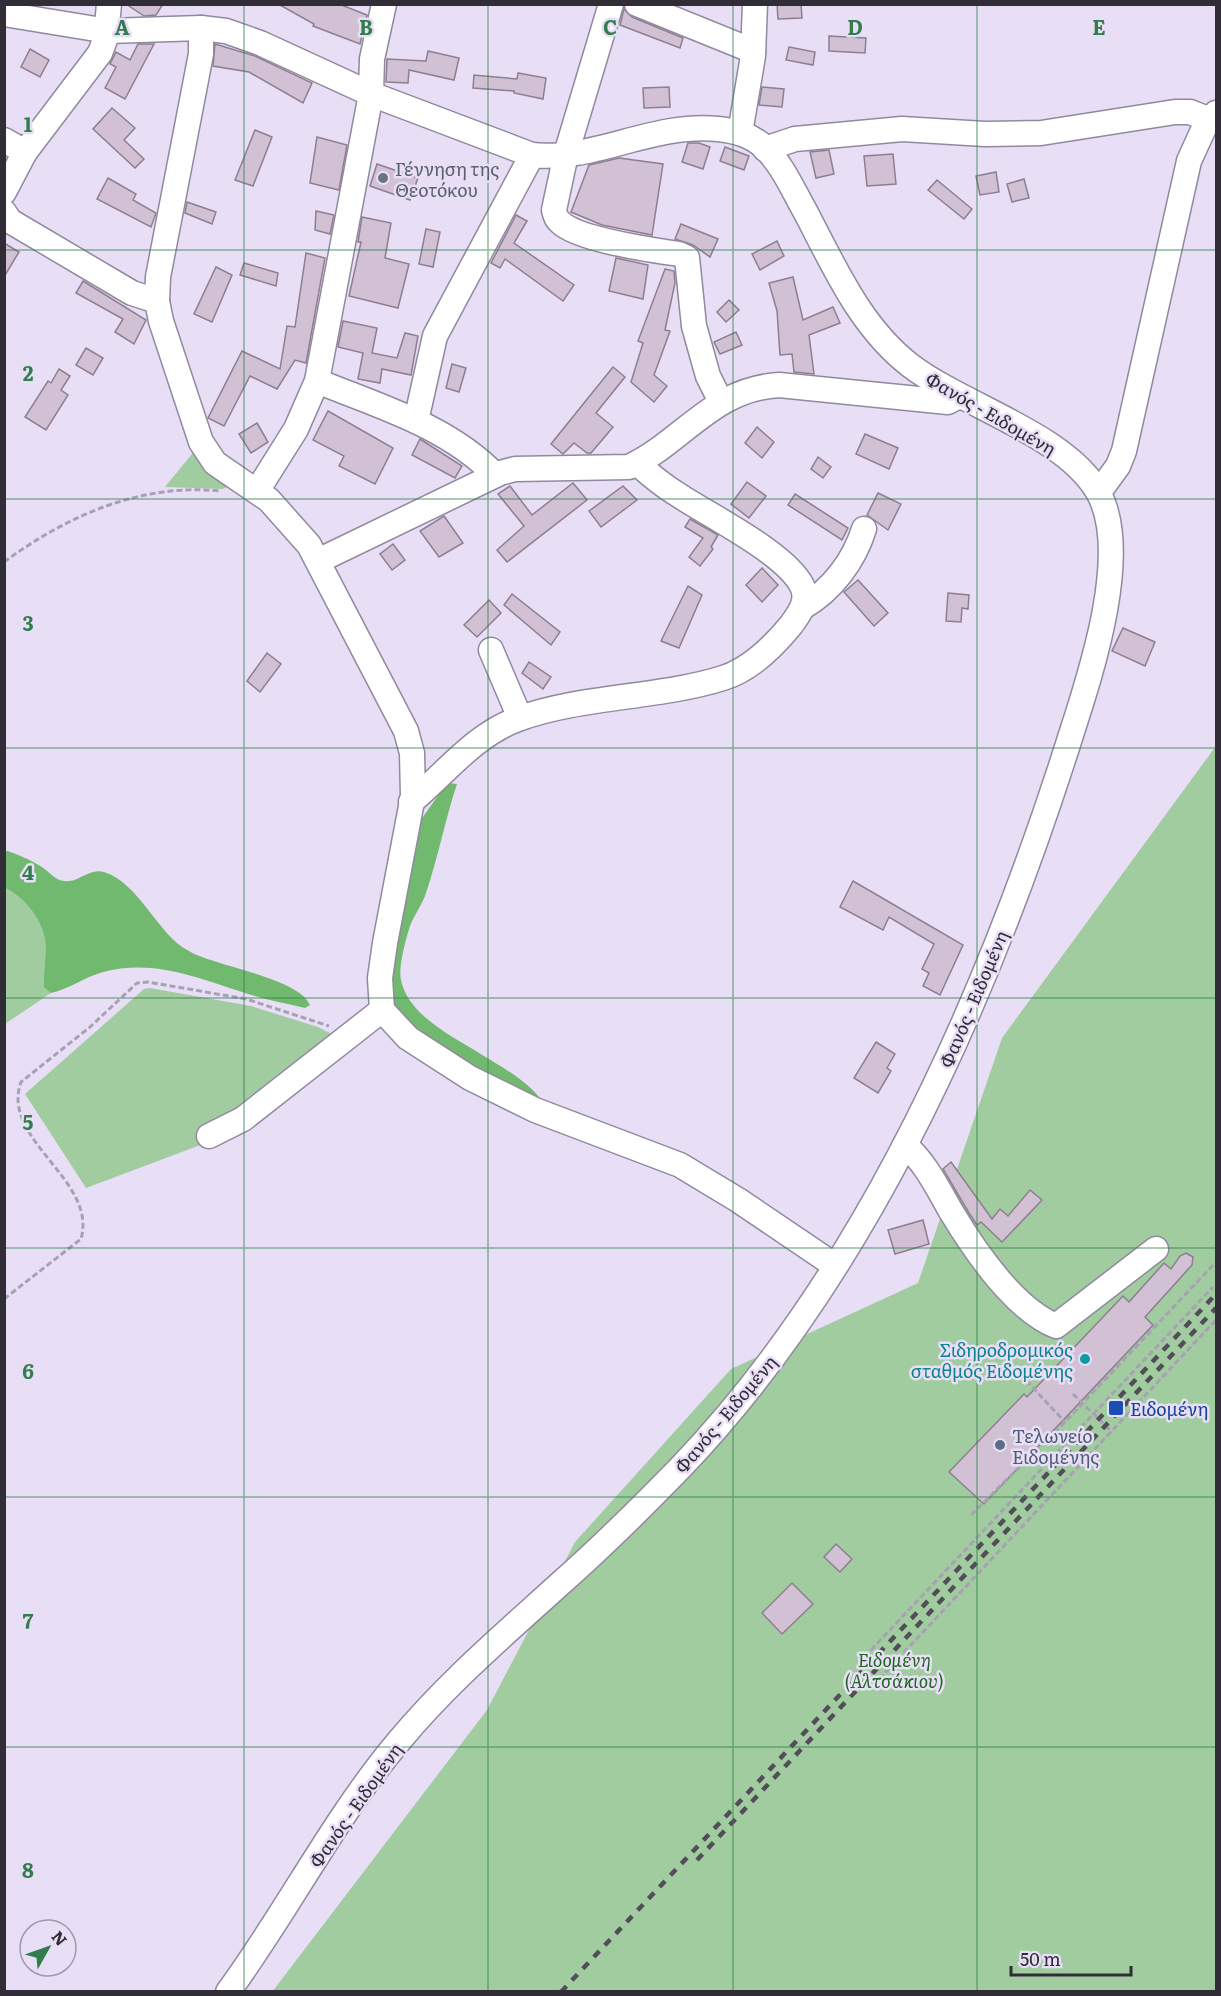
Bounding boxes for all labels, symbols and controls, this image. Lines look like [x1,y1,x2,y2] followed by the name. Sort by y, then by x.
[114,11,130,41] text: A
[359,11,373,41] text: B
[603,11,617,41] text: C
[847,11,863,41] text: D
[1092,11,1106,41] text: E
[24,108,32,138] text: 1
[395,155,499,203] place label: Γέννηση της Θεοτόκου
[376,171,390,185] marker: Γέννηση της Θεοτόκου
[23,357,34,387] text: 2
[921,365,1061,461] street label: Φανός - Ειδομένη
[22,607,34,637] text: 3
[22,856,34,886] text: 4
[932,926,1014,1072] street label: Φανός - Ειδομένη
[23,1106,34,1136] text: 5
[911,1336,1073,1384] place label: Σιδηροδρομικός σταθμός Ειδομένης
[667,1349,783,1479] street label: Φανός - Ειδομένη
[1078,1352,1092,1366] marker: Σιδηροδρομικός σταθμός Ειδομένης
[22,1355,34,1385] text: 6
[1130,1395,1208,1422] place label: Ειδομένη
[1107,1399,1125,1417] marker: Ειδομένη
[1012,1422,1099,1470] place label: Τελωνείο Ειδομένης
[993,1438,1007,1452] marker: Τελωνείο Ειδομένης
[23,1605,34,1635] text: 7
[844,1646,944,1694] park label: Ειδομένη (Αλτσάκιου)
[302,1737,408,1873] street label: Φανός - Ειδομένη
[22,1854,34,1884] text: 8
[18,1918,78,1978] north arrow
[47,1925,74,1951] text: N
[1011,1939,1131,1977] scale bar
[1020,1945,1061,1972] text: 50 m

